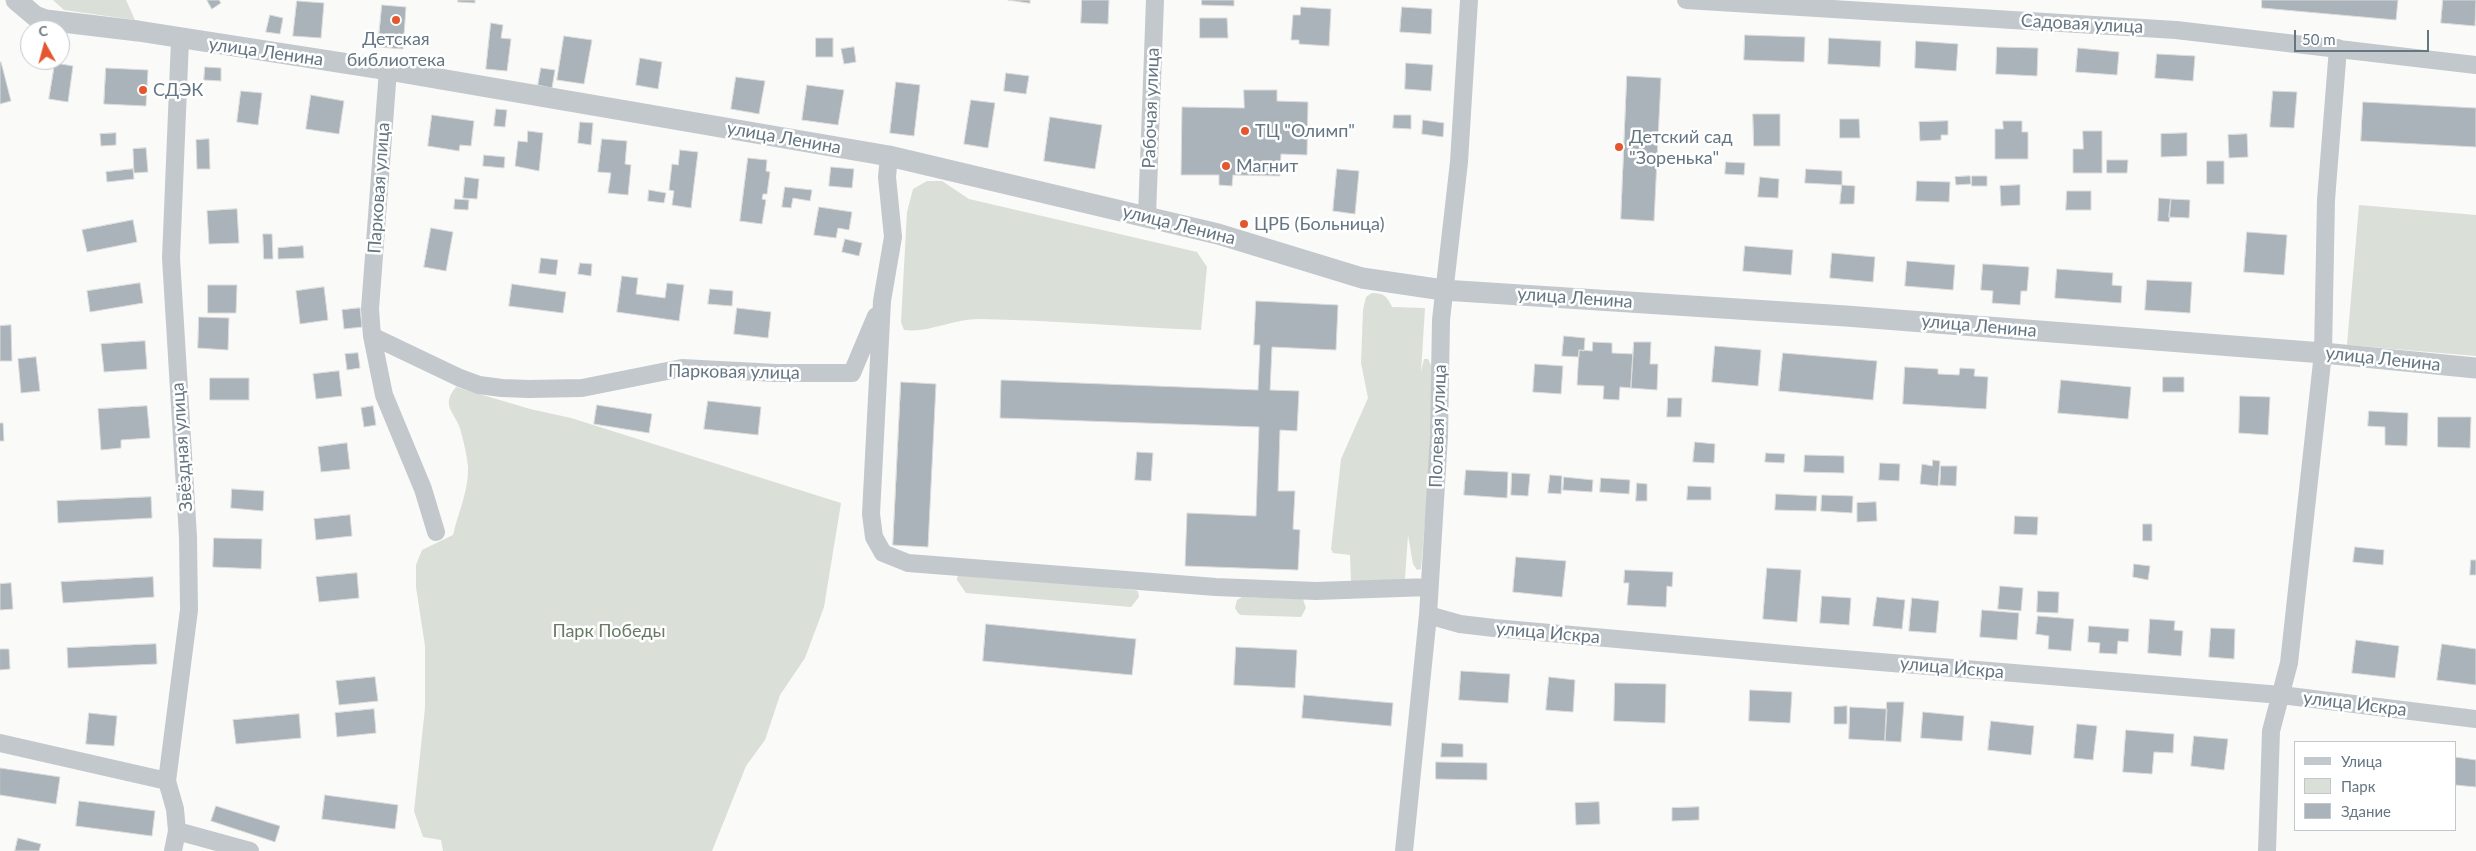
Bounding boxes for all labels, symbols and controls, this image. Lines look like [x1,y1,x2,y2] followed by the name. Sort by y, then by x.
[2020,10,2144,38] street label: Садовая улица
[390,14,402,26] marker: Детская библиотека
[20,20,70,70] north arrow
[2296,20,2431,52] scale bar
[38,22,49,40] text: С
[347,28,445,70] place label: Детская библиотека
[2302,30,2336,48] text: 50 m
[207,33,325,71] street label: улица Ленина
[1138,47,1164,169] street label: Рабочая улица
[153,79,203,101] place label: СДЭК
[137,84,149,96] marker: СДЭК
[725,117,843,159] street label: улица Ленина
[1255,120,1355,142] place label: ТЦ "Олимп"
[364,122,394,254] street label: Парковая улица
[1239,125,1251,137] marker: ТЦ "Олимп"
[1629,126,1733,168] place label: Детский сад "Зоренька"
[1613,141,1625,153] marker: Детский сад "Зоренька"
[1236,155,1298,177] place label: Магнит
[1220,160,1232,172] marker: Магнит
[1120,201,1238,249] street label: улица Ленина
[1254,213,1384,235] place label: ЦРБ (Больница)
[1238,218,1250,230] marker: ЦРБ (Больница)
[1517,283,1633,313] street label: улица Ленина
[1920,310,2038,342] street label: улица Ленина
[2324,342,2442,376] street label: улица Ленина
[668,360,800,384] street label: Парковая улица
[1425,364,1451,488] street label: Полевая улица
[167,382,197,512] street label: Звёздная улица
[1495,618,1601,648] street label: улица Искра
[552,620,666,642] park label: Парк Победы
[1899,653,2005,683] street label: улица Искра
[2302,687,2408,721] street label: улица Искра
[2294,741,2456,831] legend
[2341,752,2382,770] text: Улица
[2341,777,2375,795] text: Парк
[2341,802,2391,820] text: Здание

